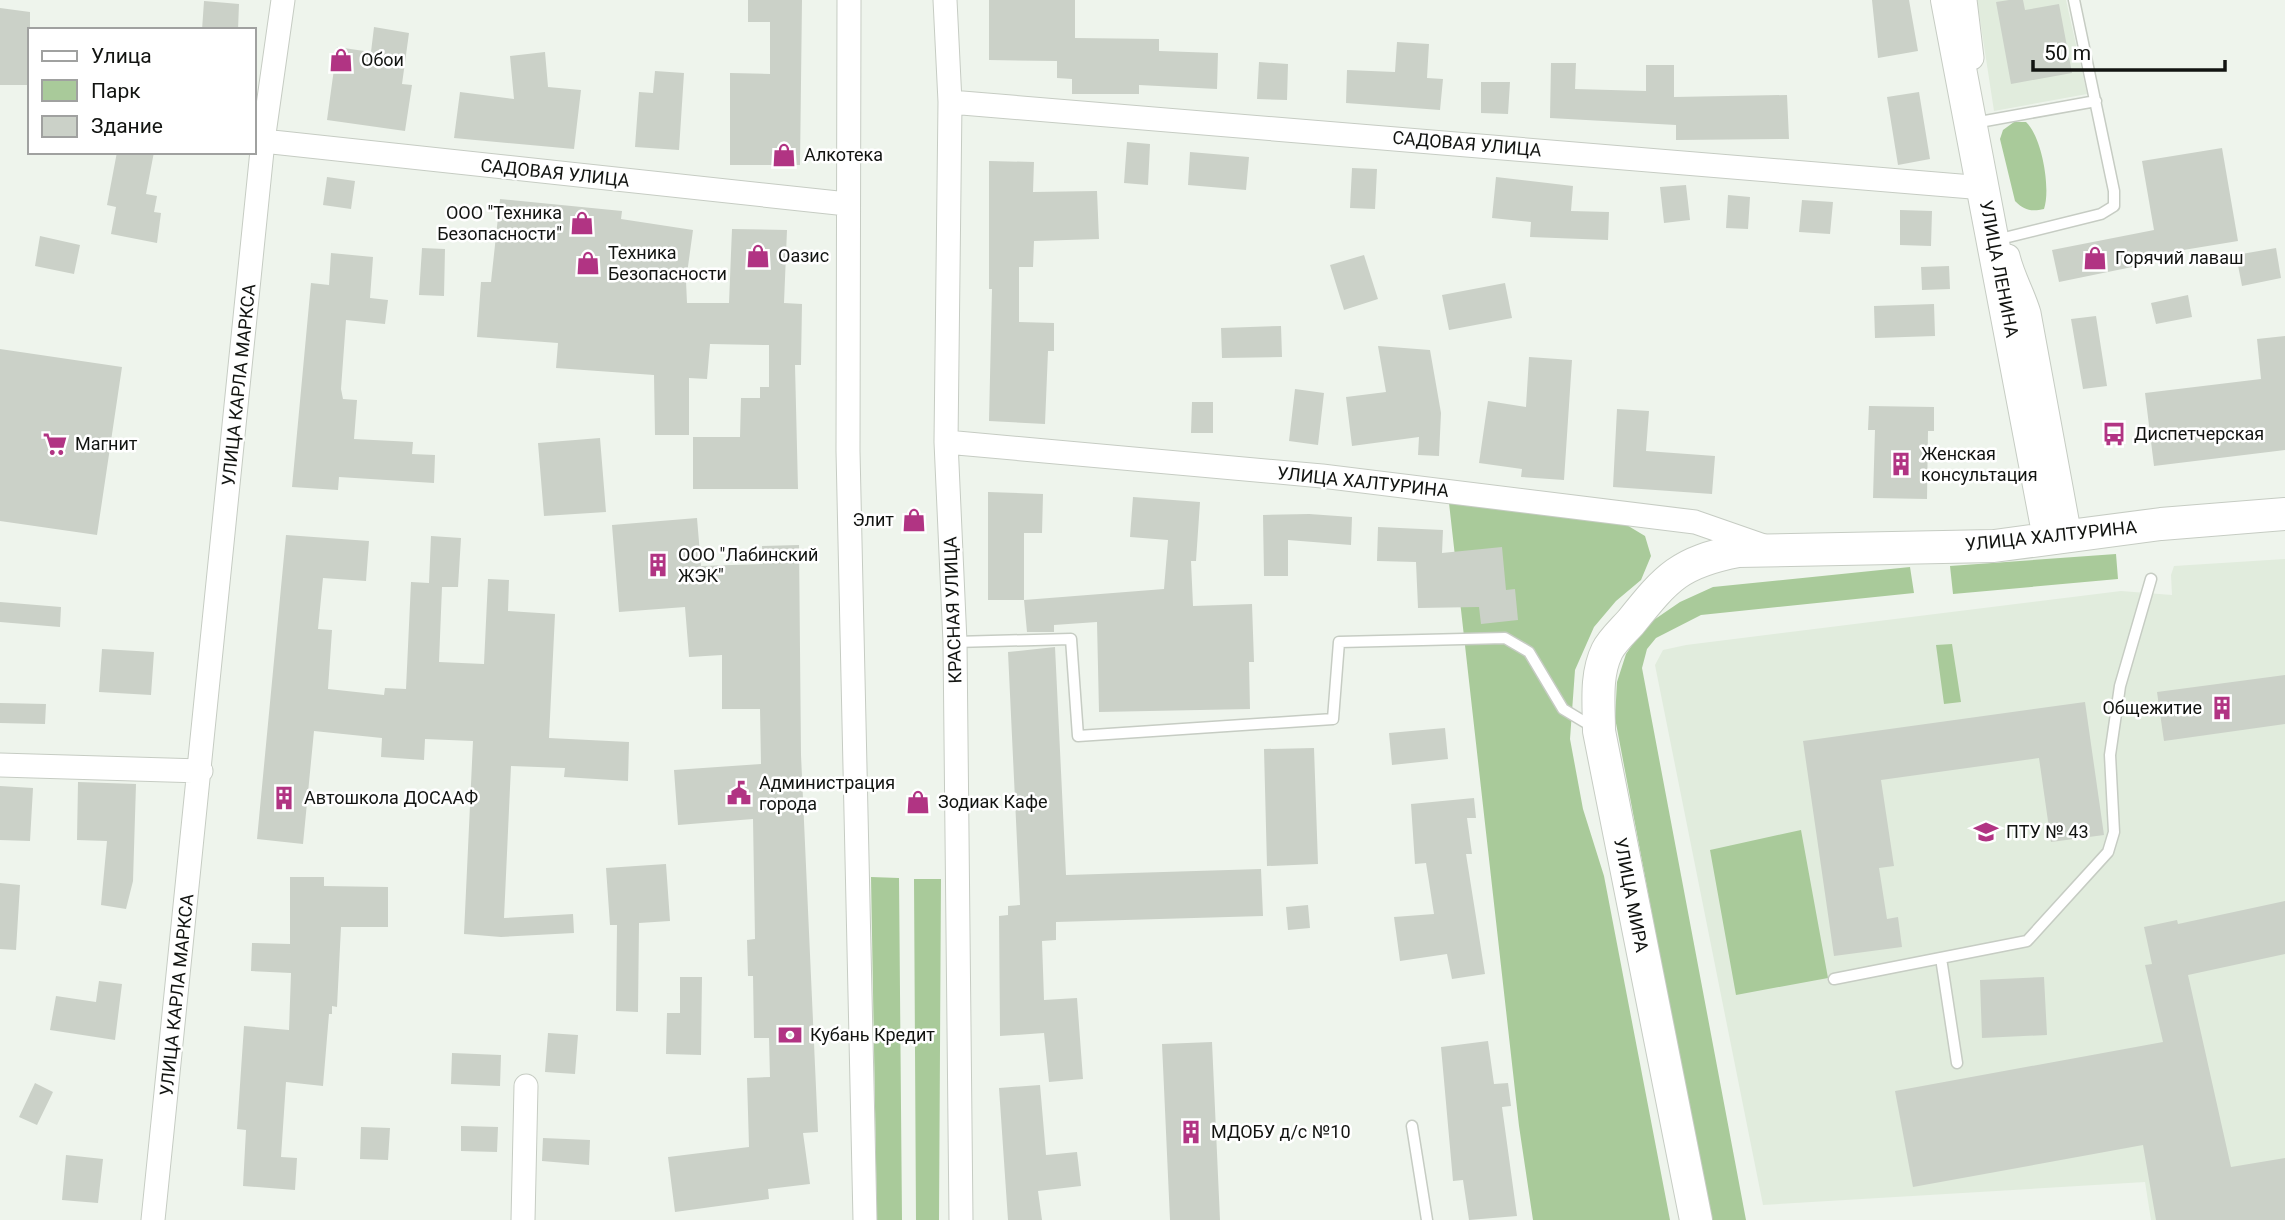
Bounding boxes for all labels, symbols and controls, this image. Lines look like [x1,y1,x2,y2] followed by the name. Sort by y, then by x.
[28,28,256,154] legend
[2033,28,2226,72] scale bar
[2044,41,2091,65] text: 50 m
[91,44,152,68] text: Улица
[327,46,355,74] shop icon: Обои
[361,49,404,70] place label: Обои
[91,79,141,103] text: Парк
[91,114,163,138] text: Здание
[1392,127,1543,161] street label: САДОВАЯ УЛИЦА
[770,141,798,169] shop icon: Алкотека
[804,144,883,165] place label: Алкотека
[480,154,631,191] street label: САДОВАЯ УЛИЦА
[1976,199,2023,340] street label: УЛИЦА ЛЕНИНА
[437,202,562,244] place label: ООО "Техника Безопасности"
[568,209,596,237] shop icon: ООО "Техника Безопасности"
[608,242,727,284] place label: Техника Безопасности
[744,242,772,270] shop icon: Оазис
[2081,244,2109,272] shop icon: Горячий лаваш
[778,245,829,266] place label: Оазис
[2115,247,2244,268] place label: Горячий лаваш
[574,249,602,277] shop icon: Техника Безопасности
[217,283,260,487] street label: УЛИЦА КАРЛА МАРКСА
[2100,420,2128,448] bus stop icon: Диспетчерская
[2134,423,2264,444] place label: Диспетчерская
[41,430,69,458] supermarket icon: Магнит
[75,433,138,454] place label: Магнит
[1921,443,2038,485] place label: Женская консультация
[1887,450,1915,478] building icon: Женская консультация
[1276,462,1450,501] street label: УЛИЦА ХАЛТУРИНА
[900,506,928,534] shop icon: Элит
[853,509,894,530] place label: Элит
[1964,516,2138,555] street label: УЛИЦА ХАЛТУРИНА
[939,536,966,684] street label: КРАСНАЯ УЛИЦА
[678,544,818,586] place label: ООО "Лабинский ЖЭК"
[644,551,672,579] building icon: ООО "Лабинский ЖЭК"
[2208,694,2236,722] building icon: Общежитие
[2102,697,2202,718] place label: Общежитие
[759,772,895,814] place label: Администрация города
[725,779,753,807] public building icon: Администрация города
[270,784,298,812] building icon: Автошкола ДОСААФ
[304,787,478,808] place label: Автошкола ДОСААФ
[904,788,932,816] shop icon: Зодиак Кафе
[938,791,1048,812] place label: Зодиак Кафе
[1972,818,2000,846] school or university icon: ПТУ № 43
[2006,821,2089,842] place label: ПТУ № 43
[1610,836,1653,954] street label: УЛИЦА МИРА
[155,893,198,1097] street label: УЛИЦА КАРЛА МАРКСА
[776,1021,804,1049] bank icon: Кубань Кредит
[810,1024,935,1045] place label: Кубань Кредит
[1177,1118,1205,1146] building icon: МДОБУ д/с №10
[1211,1121,1351,1142] place label: МДОБУ д/с №10

